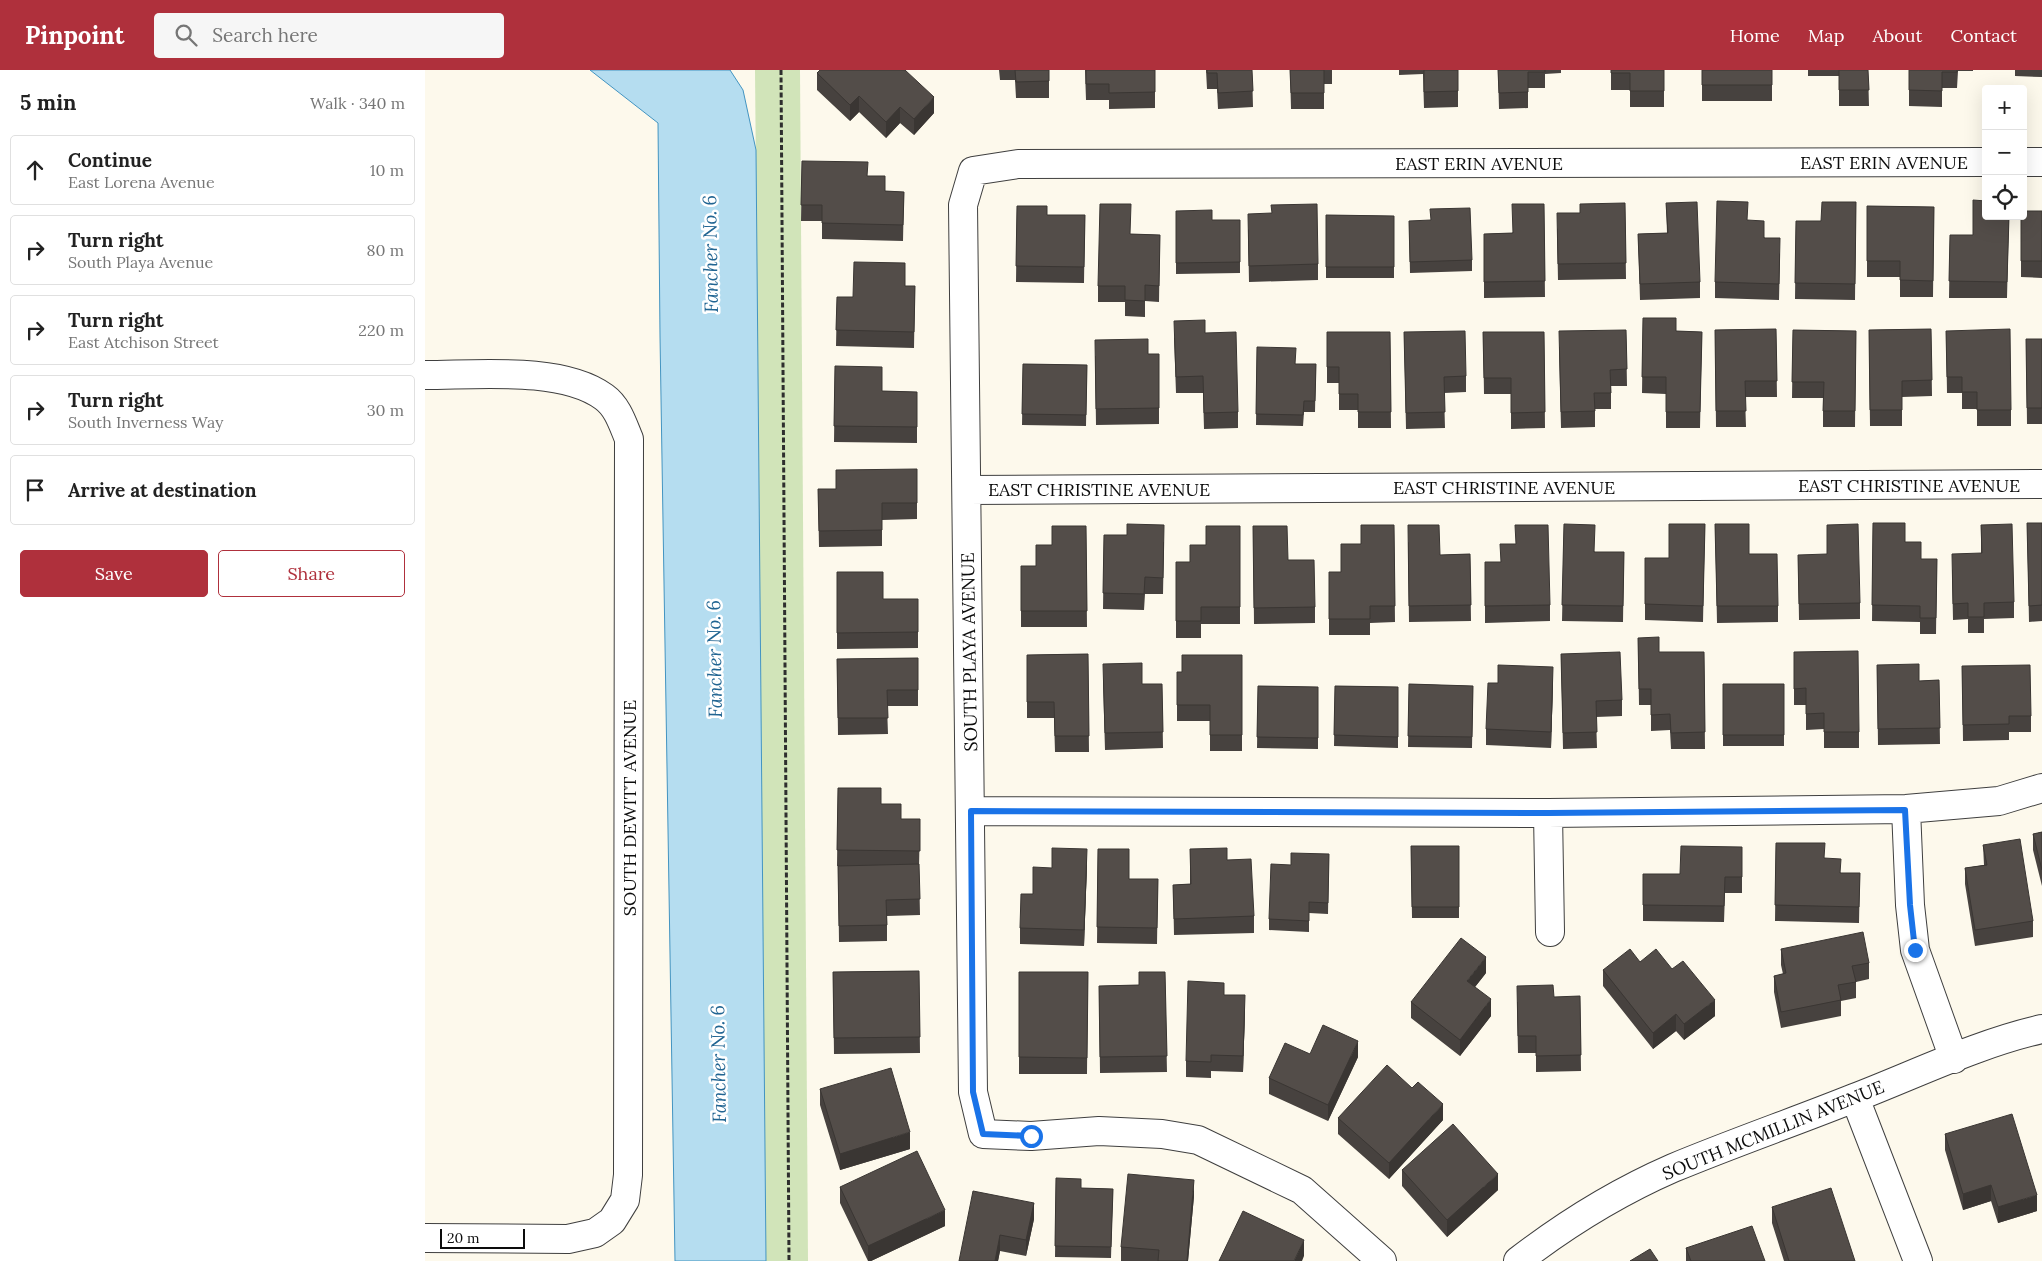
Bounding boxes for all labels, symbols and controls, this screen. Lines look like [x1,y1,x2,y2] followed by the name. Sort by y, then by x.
[154,13,504,58] search box
[25,20,124,51] text: Pinpoint
[172,21,200,49] icon: search
[212,23,318,47] text: Search here
[1730,24,1780,47] text: Home
[1808,24,1844,47] text: Map
[1872,24,1922,47] text: About
[1950,24,2017,47] text: Contact
[1982,85,2027,220] map controls
[1982,85,2027,130] button: +
[20,89,76,116] text: 5 min
[310,93,405,113] text: Walk · 340 m
[1982,130,2027,175] button: −
[68,148,152,172] text: Continue
[1800,151,1968,174] street label: EAST ERIN AVENUE
[1395,152,1563,175] street label: EAST ERIN AVENUE
[21,156,49,184] icon: ahead
[370,160,404,180] text: 10 m
[68,172,215,192] text: East Lorena Avenue
[1982,175,2027,220] button: locate
[697,195,723,313] water label: Fancher No. 6
[68,228,164,252] text: Turn right
[21,236,49,264] icon: right
[367,240,404,260] text: 80 m
[68,252,213,272] text: South Playa Avenue
[68,308,164,332] text: Turn right
[21,316,49,344] icon: right
[358,320,404,340] text: 220 m
[68,332,219,352] text: East Atchison Street
[68,388,164,412] text: Turn right
[21,396,49,424] icon: right
[367,400,404,420] text: 30 m
[68,412,224,432] text: South Inverness Way
[1798,474,2020,497] street label: EAST CHRISTINE AVENUE
[21,476,49,504] icon: arrive
[1393,476,1615,499] street label: EAST CHRISTINE AVENUE
[68,478,257,502] text: Arrive at destination
[988,478,1210,501] street label: EAST CHRISTINE AVENUE
[20,550,208,597] button: Save
[218,550,405,597] button: Share
[956,552,982,752] street label: SOUTH PLAYA AVENUE
[701,600,727,718] water label: Fancher No. 6
[618,700,641,916] street label: SOUTH DEWITT AVENUE
[1904,939,1927,962] route end
[705,1005,731,1123] water label: Fancher No. 6
[1659,1075,1887,1185] street label: SOUTH MCMILLIN AVENUE
[1020,1125,1043,1148] route start
[440,1226,525,1249] scale bar
[447,1229,479,1247] text: 20 m

